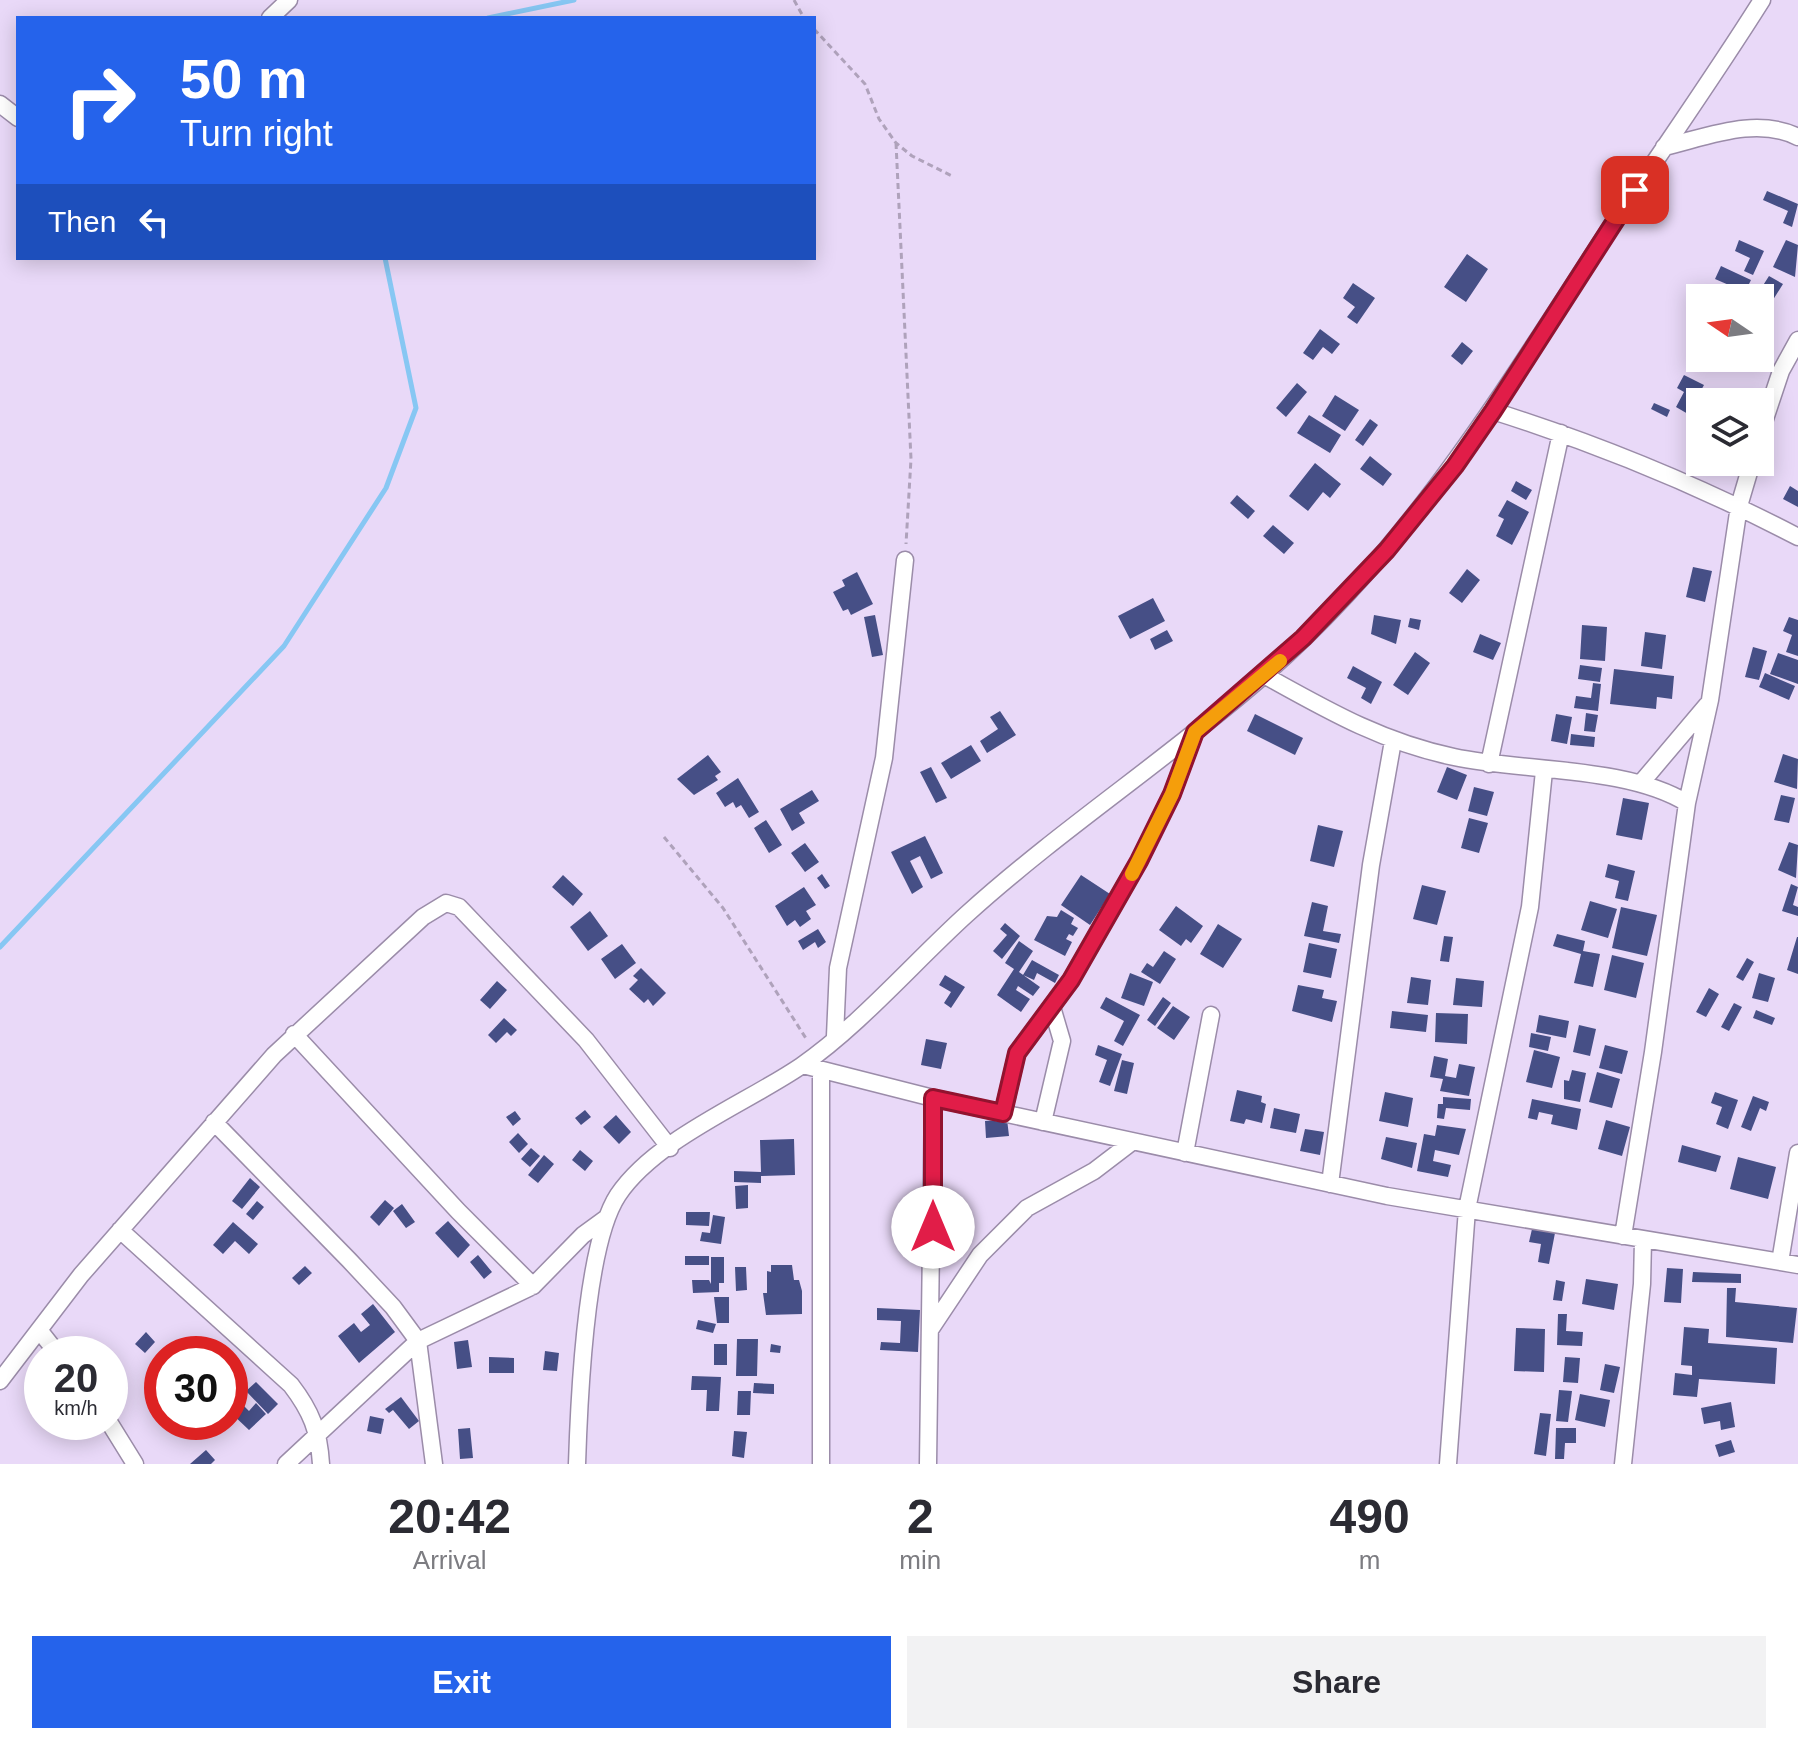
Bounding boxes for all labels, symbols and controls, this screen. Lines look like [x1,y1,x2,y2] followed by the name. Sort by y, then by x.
[180,47,308,110] text: 50 m
[48,48,152,152] icon: right
[180,113,333,154] text: Turn right
[1601,156,1669,224] pin
[1613,168,1657,212] icon: arrive
[132,200,176,244] icon: left
[48,205,116,238] text: Then
[1686,284,1774,372] north arrow
[1686,284,1774,476] map controls
[1686,388,1774,476] button: layers
[891,1185,975,1269] position arrow
[144,1336,248,1440] speed limit sign: 30
[54,1356,98,1400] text: 20
[54,1397,98,1419] text: km/h
[388,1490,511,1543] text: 20:42
[907,1490,934,1543] text: 2
[1330,1490,1410,1543] text: 490
[413,1545,487,1575] text: Arrival
[899,1545,941,1575] text: min
[1359,1545,1380,1575] text: m
[32,1636,891,1728] button: Exit
[907,1636,1766,1728] button: Share

